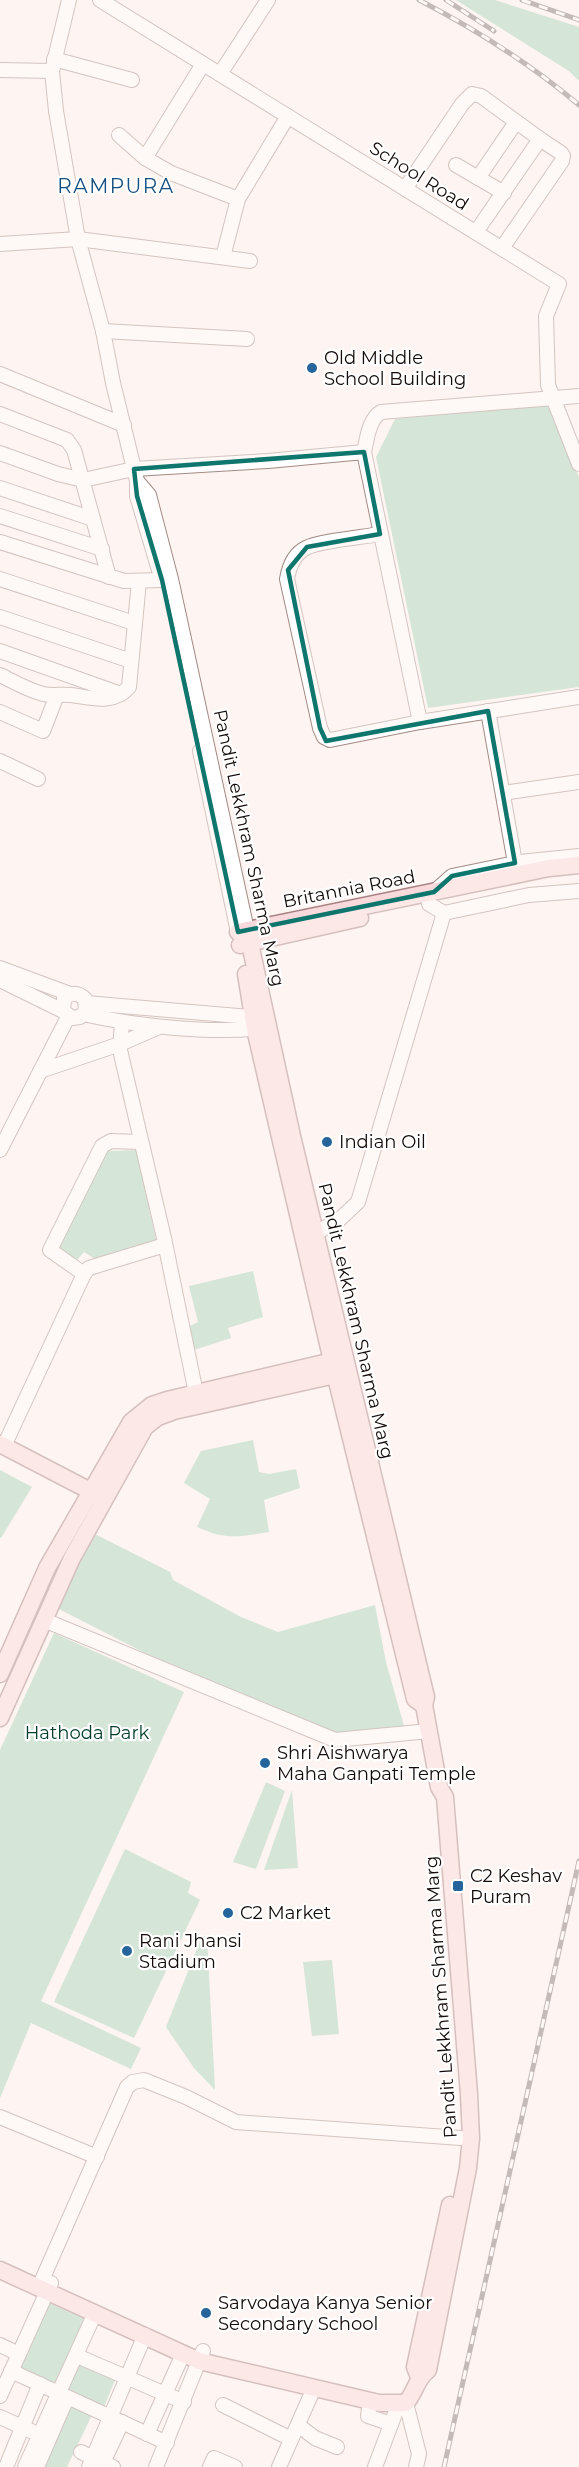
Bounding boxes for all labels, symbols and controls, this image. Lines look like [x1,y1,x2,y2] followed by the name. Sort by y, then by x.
[365,137,473,215] street label: School Road
[57,174,175,198] district label: RAMPURA
[324,347,466,390] place label: Old Middle School Building
[305,361,319,375] marker: Old Middle School Building
[209,707,289,989] street label: Pandit Lekkhram Sharma Marg
[281,865,417,913] street label: Britannia Road
[339,1131,426,1153] place label: Indian Oil
[320,1135,334,1149] marker: Indian Oil
[313,1181,399,1461] street label: Pandit Lekkhram Sharma Marg
[25,1722,150,1744] park label: Hathoda Park
[277,1742,476,1785] place label: Shri Aishwarya Maha Ganpati Temple
[258,1756,272,1770] marker: Shri Aishwarya Maha Ganpati Temple
[420,1855,462,2139] street label: Pandit Lekkhram Sharma Marg
[470,1865,562,1908] place label: C2 Keshav Puram
[451,1879,465,1893] marker: C2 Keshav Puram
[240,1902,331,1924] place label: C2 Market
[221,1906,235,1920] marker: C2 Market
[139,1930,242,1973] place label: Rani Jhansi Stadium
[120,1944,134,1958] marker: Rani Jhansi Stadium
[218,2292,432,2335] place label: Sarvodaya Kanya Senior Secondary School
[199,2306,213,2320] marker: Sarvodaya Kanya Senior Secondary School

